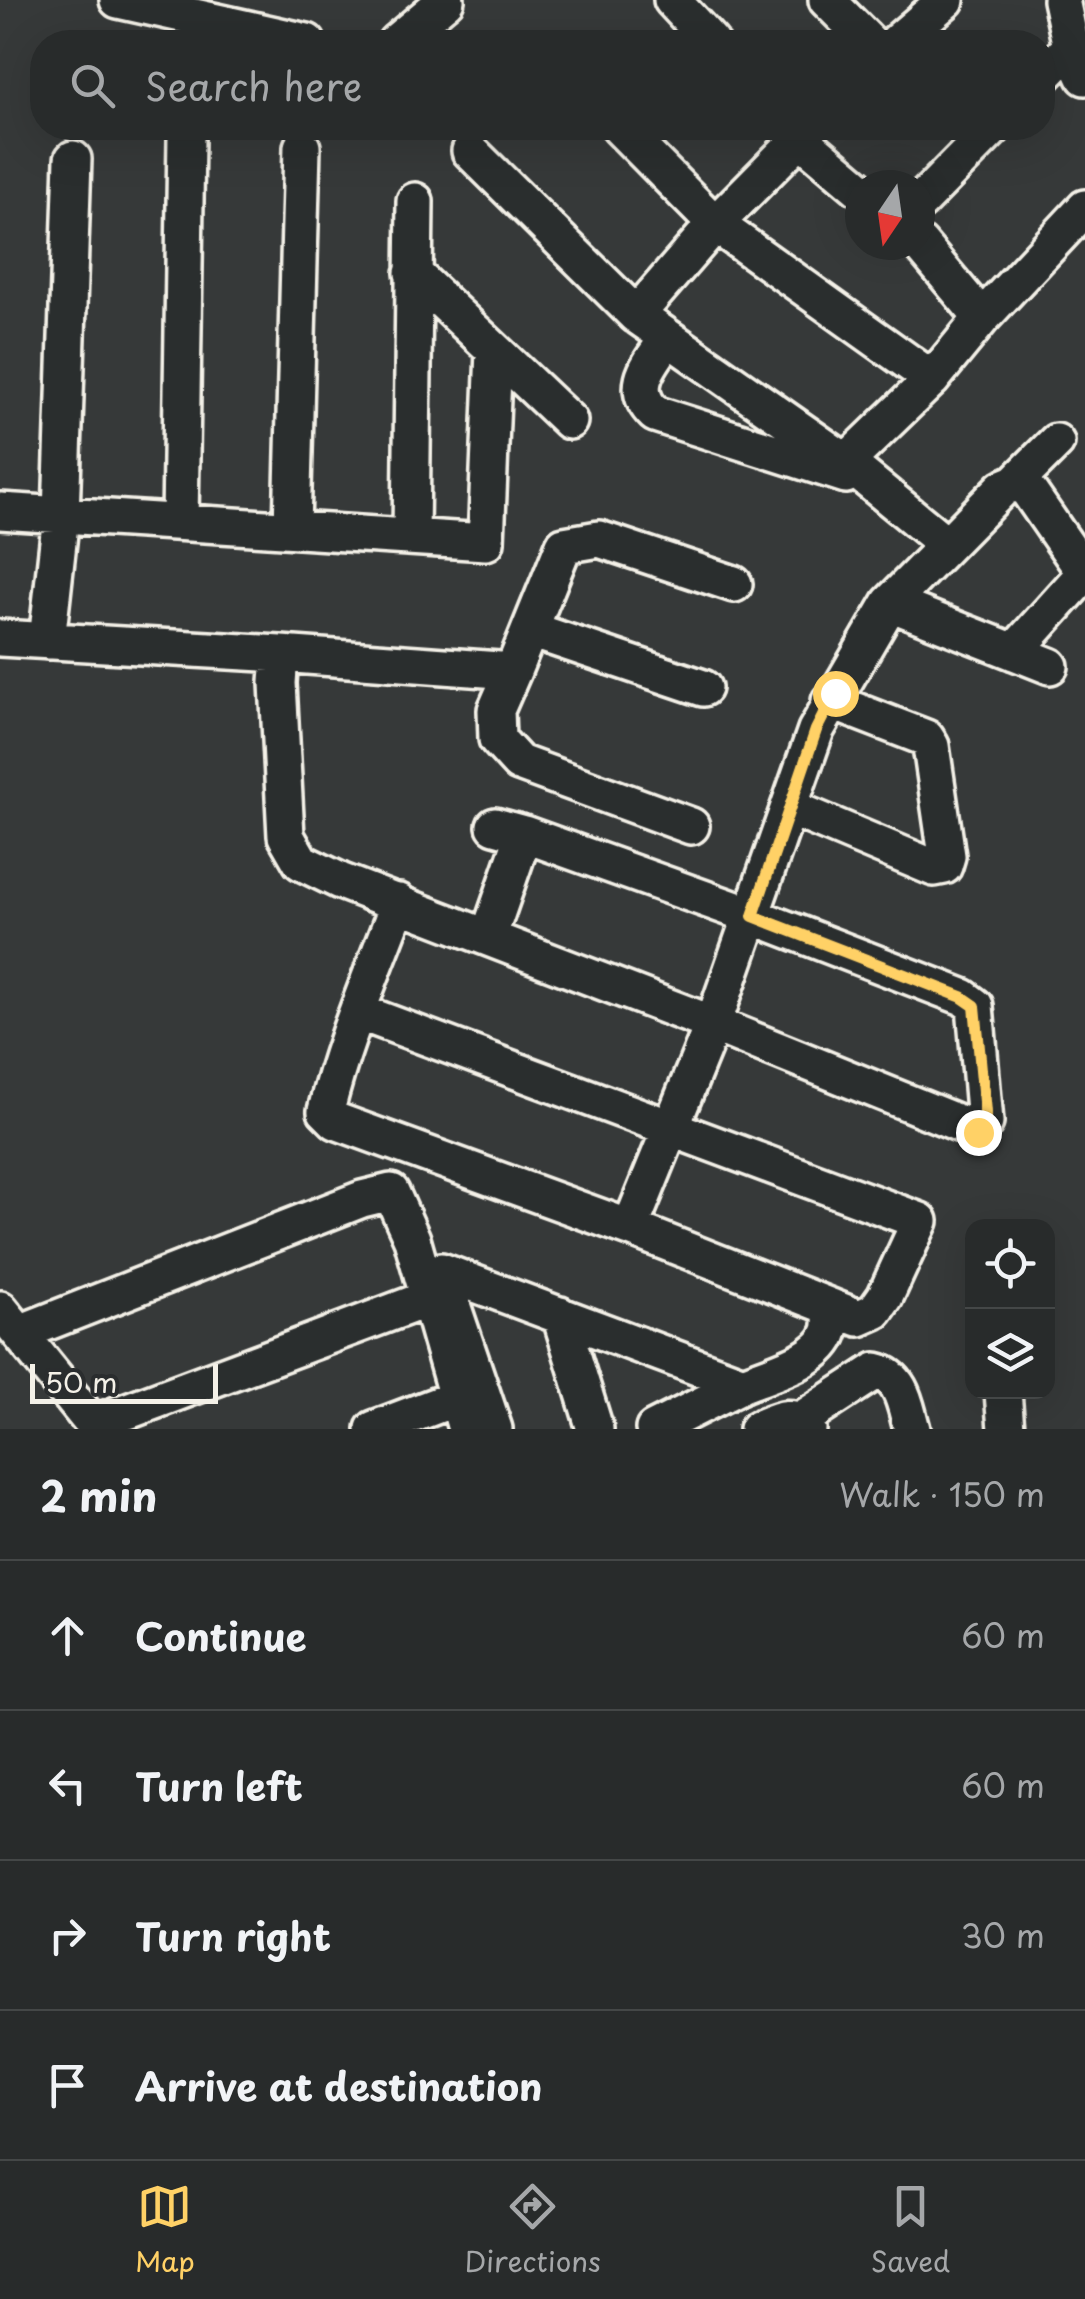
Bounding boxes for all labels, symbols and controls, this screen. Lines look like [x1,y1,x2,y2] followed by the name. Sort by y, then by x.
[30,30,1055,140] search box
[145,57,362,114] text: Search here
[65,58,120,113] icon: search
[845,170,935,260] north arrow
[813,671,859,717] route start
[956,1110,1002,1156] route end
[965,1219,1055,1399] map controls
[965,1219,1055,1309] button: locate
[965,1309,1055,1399] button: layers
[30,1359,218,1404] scale bar
[45,1360,118,1403] text: 50 m
[40,1463,157,1526] text: 2 min
[839,1470,1045,1518] text: Walk · 150 m
[135,1607,306,1664] text: Continue
[40,1608,95,1663] icon: ahead
[961,1611,1045,1659] text: 60 m
[135,1757,303,1814] text: Turn left
[40,1758,95,1813] icon: left
[961,1761,1045,1809] text: 60 m
[135,1907,331,1964] text: Turn right
[40,1908,95,1963] icon: right
[961,1911,1045,1959] text: 30 m
[135,2057,543,2114] text: Arrive at destination
[40,2058,95,2113] icon: arrive
[135,2179,195,2282] tab: Map
[465,2179,601,2282] tab: Directions
[871,2179,950,2282] tab: Saved

